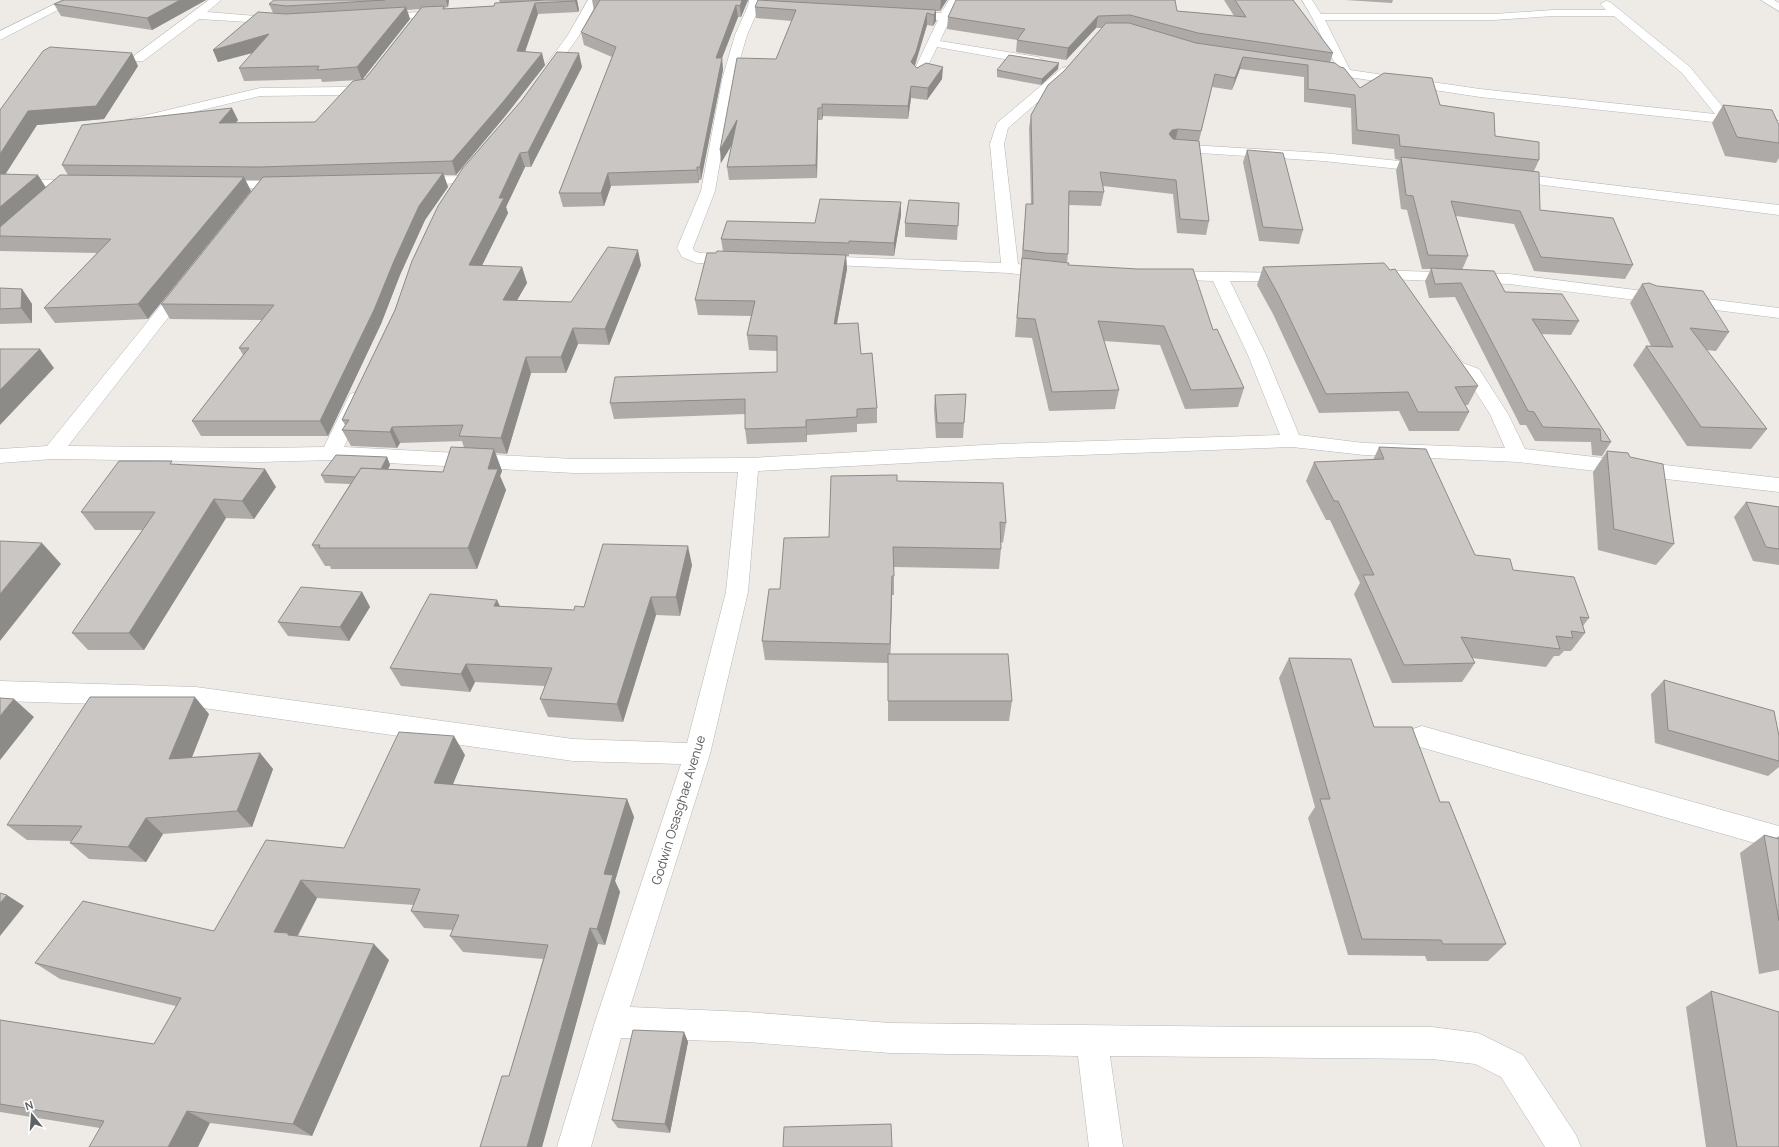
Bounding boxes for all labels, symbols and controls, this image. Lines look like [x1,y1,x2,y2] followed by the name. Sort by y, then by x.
[647,733,709,887] street label: Godwin Osasghae Avenue
[12,1095,52,1135] north arrow
[23,1097,35,1113] text: N

